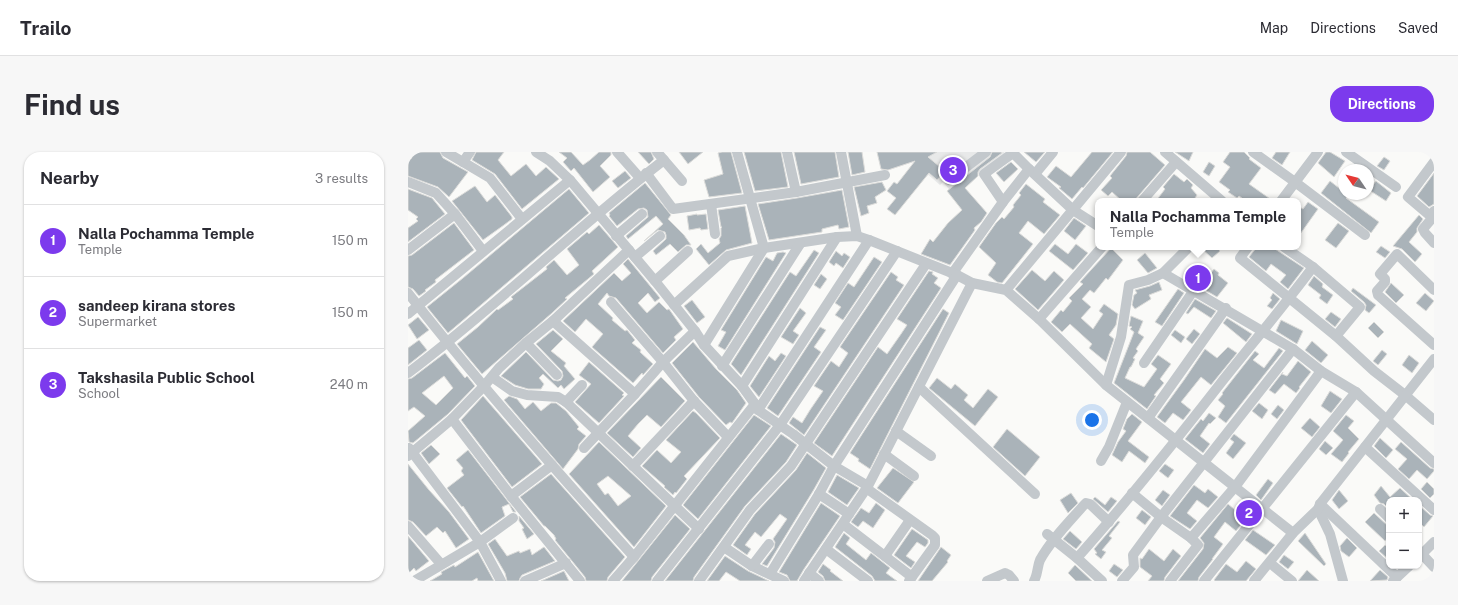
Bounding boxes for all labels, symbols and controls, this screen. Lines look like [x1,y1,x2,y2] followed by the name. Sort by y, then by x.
[20,17,72,39] text: Trailo
[1260,20,1288,36] text: Map
[1310,20,1376,36] text: Directions
[1398,20,1438,36] text: Saved
[1330,86,1434,122] button: Directions
[24,88,120,121] text: Find us
[940,155,966,185] pin: 3
[1338,164,1374,200] north arrow
[40,168,99,188] text: Nearby
[315,171,368,186] text: 3 results
[1095,198,1301,250] popup
[1110,208,1286,225] text: Nalla Pochamma Temple
[78,225,254,242] text: Nalla Pochamma Temple
[1110,225,1154,240] text: Temple
[50,233,56,248] text: 1
[332,233,368,248] text: 150 m
[78,242,122,257] text: Temple
[1185,263,1211,293] pin: 1
[78,297,235,314] text: sandeep kirana stores
[49,305,57,320] text: 2
[332,305,368,320] text: 150 m
[78,314,157,329] text: Supermarket
[78,369,255,386] text: Takshasila Public School
[49,377,57,392] text: 3
[330,377,368,392] text: 240 m
[78,386,120,401] text: School
[1082,410,1102,430] your location
[1386,497,1422,569] map controls
[1386,497,1422,533] button: +
[1236,498,1262,528] pin: 2
[1386,533,1422,569] button: −

